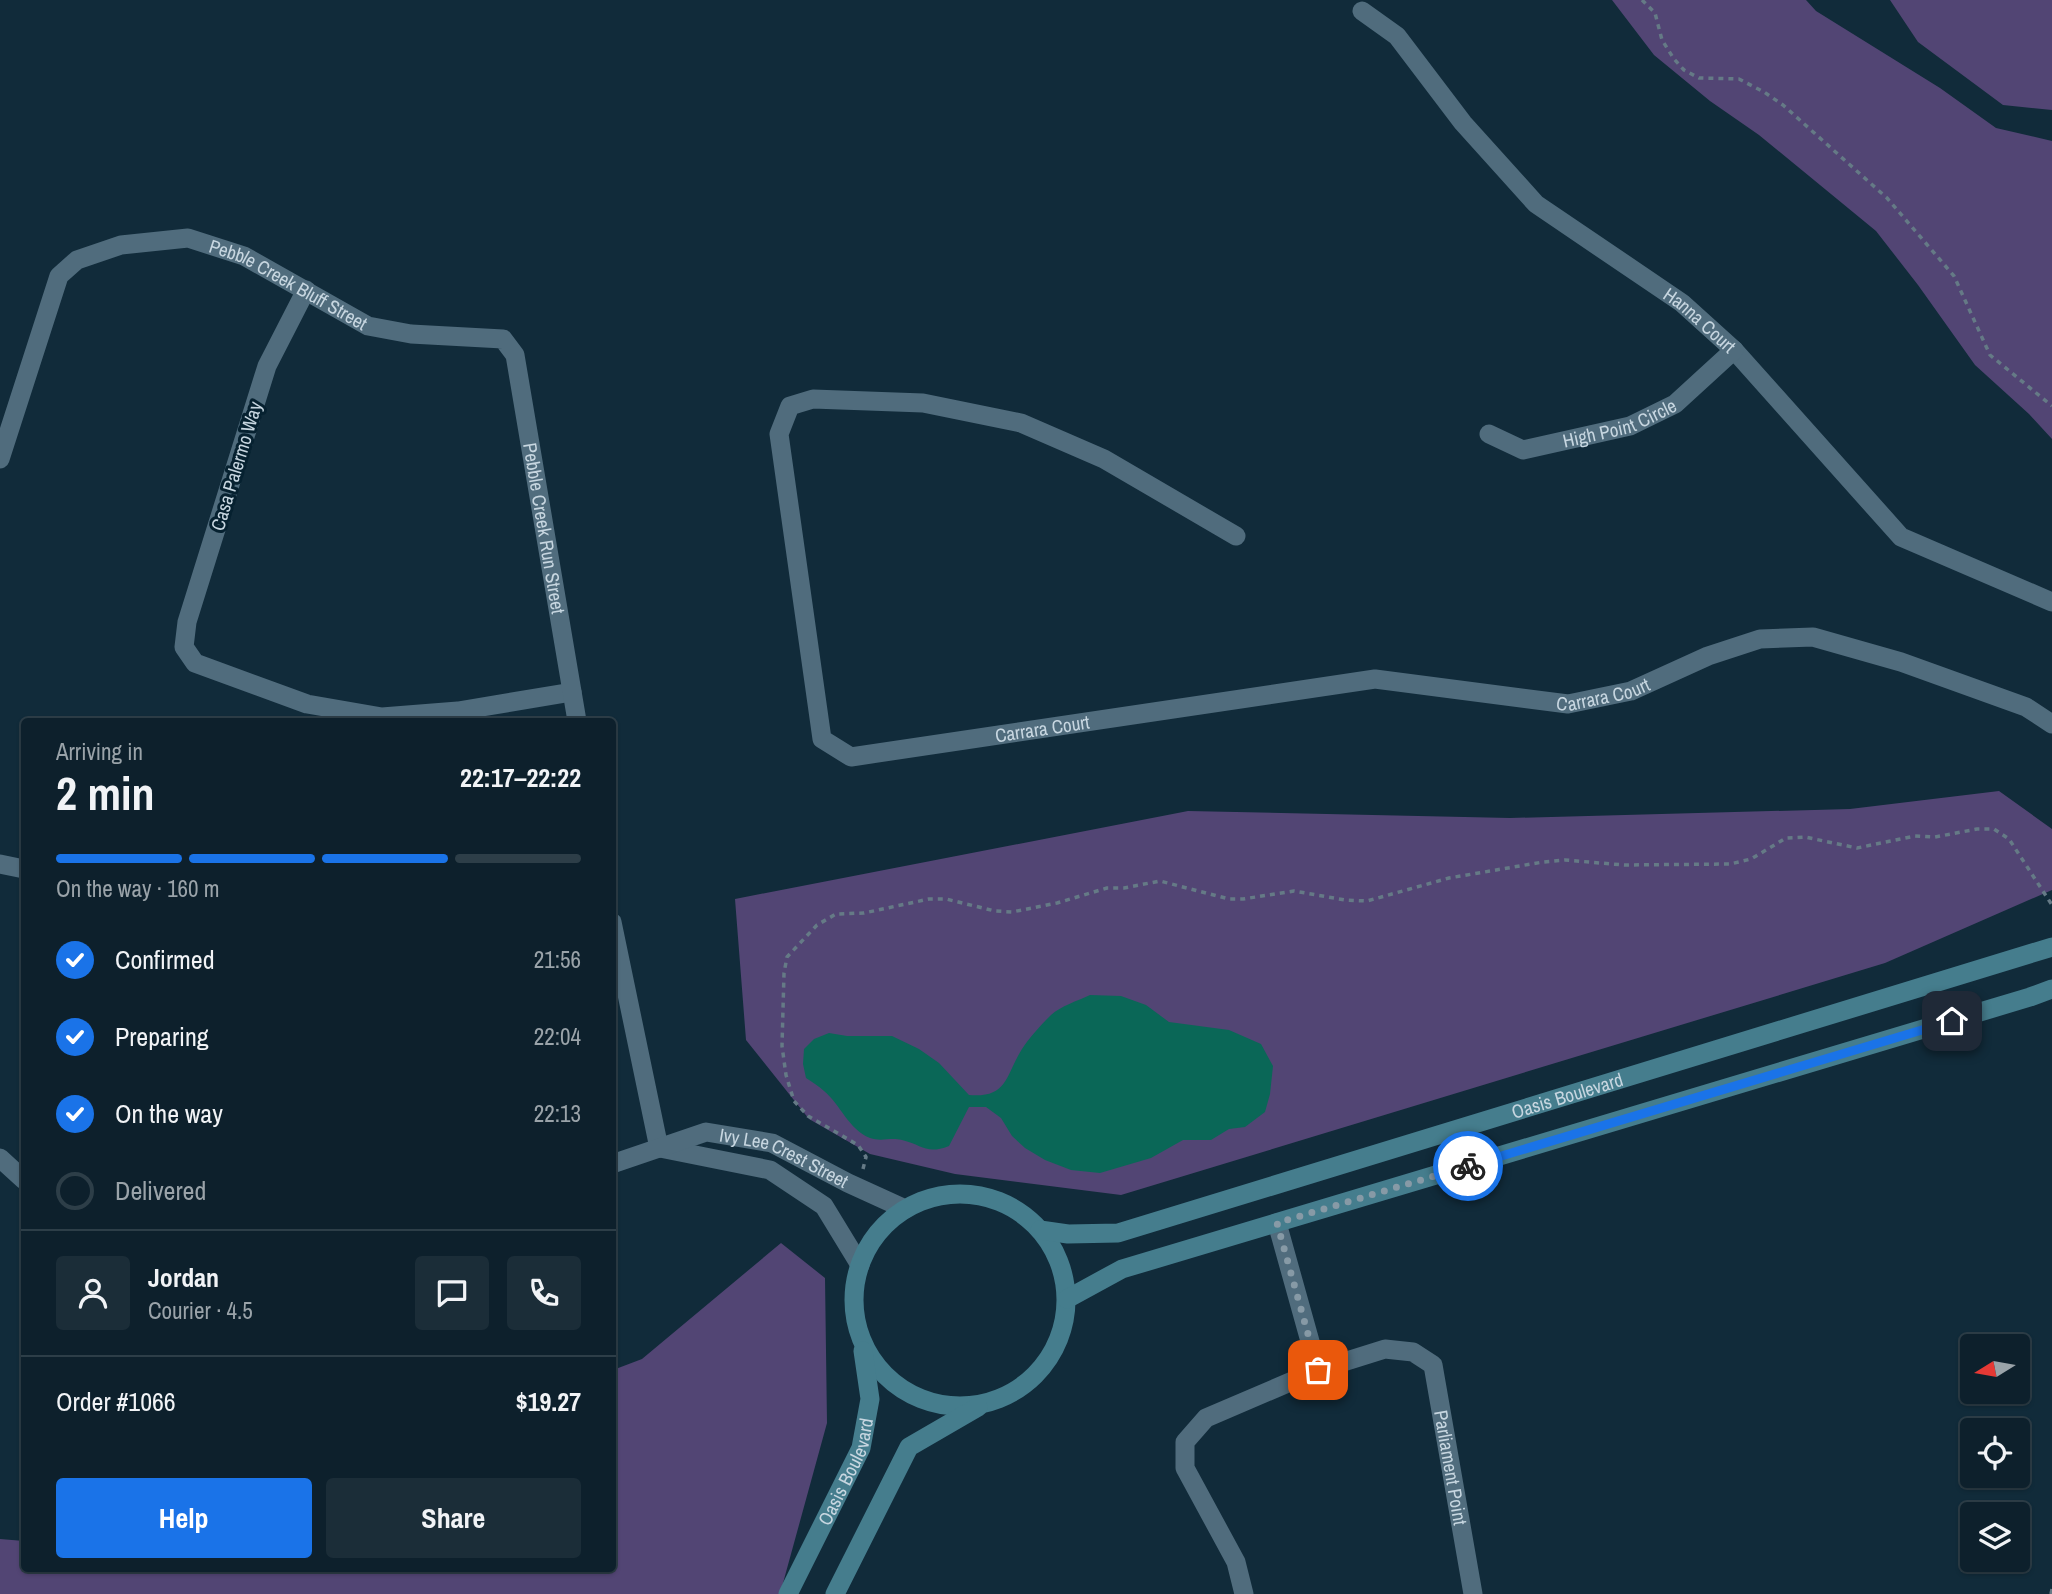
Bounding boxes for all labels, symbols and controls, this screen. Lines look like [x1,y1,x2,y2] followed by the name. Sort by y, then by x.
[206,233,373,336] street label: Pebble Creek Bluff Street
[1658,281,1742,359] street label: Hanna Court
[1560,392,1681,454] street label: High Point Circle
[204,398,268,534] street label: Casa Palermo Way
[517,441,572,617] street label: Pebble Creek Run Street
[1555,671,1655,717] street label: Carrara Court
[993,709,1092,748] street label: Carrara Court
[56,736,143,767] text: Arriving in
[460,760,581,795] text: 22:17–22:22
[56,762,155,824] text: 2 min
[56,873,220,904] text: On the way · 160 m
[56,941,94,979] icon: check
[115,942,215,977] text: Confirmed
[534,944,581,975] text: 21:56
[1922,991,1982,1051] pin
[1933,1002,1971,1040] icon: home
[56,1018,94,1056] icon: check
[115,1019,209,1054] text: Preparing
[534,1021,581,1052] text: 22:04
[1508,1066,1626,1125] street label: Oasis Boulevard
[56,1095,94,1133] icon: check
[115,1096,223,1131] text: On the way
[534,1098,581,1129] text: 22:13
[717,1121,854,1194] street label: Ivy Lee Crest Street
[1433,1131,1503,1201] courier
[1449,1147,1487,1185] icon: bike
[115,1173,206,1208] text: Delivered
[56,1256,130,1330] button: person
[415,1256,489,1330] button: chat
[507,1256,581,1330] button: phone
[148,1260,219,1295] text: Jordan
[148,1295,253,1326] text: Courier · 4.5
[1960,1334,2030,1404] north arrow
[1960,1334,2030,1572] map controls
[1288,1340,1348,1400] pin
[1299,1351,1337,1389] icon: bag
[56,1384,176,1419] text: Order #1066
[516,1384,581,1419] text: $19.27
[1428,1408,1474,1528] street label: Parliament Point
[811,1416,879,1530] street label: Oasis Boulevard
[1960,1418,2030,1488] button: locate
[56,1478,312,1558] button: Help
[326,1478,581,1558] button: Share
[1960,1502,2030,1572] button: layers

